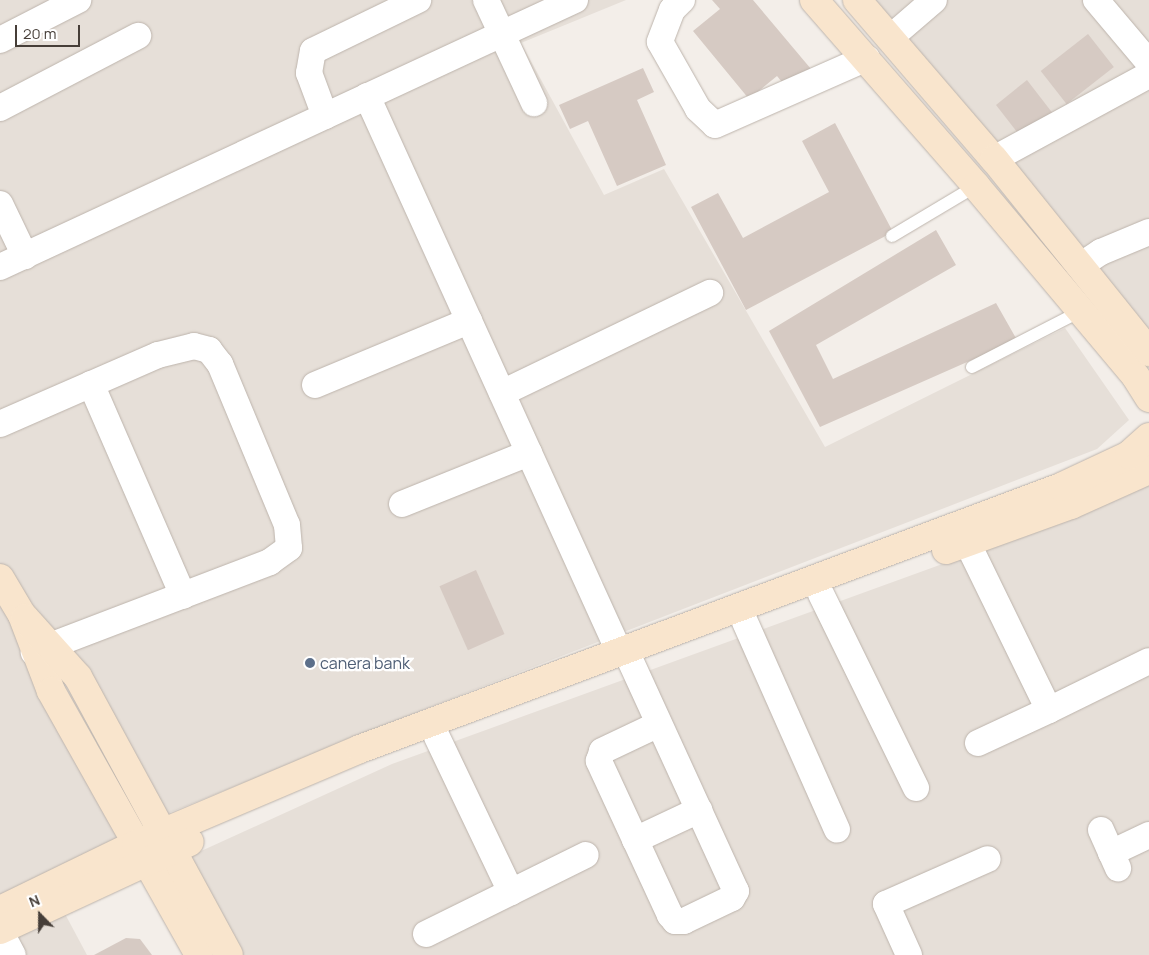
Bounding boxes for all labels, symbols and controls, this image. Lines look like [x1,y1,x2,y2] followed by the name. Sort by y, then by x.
[18,15,82,47] scale bar
[23,23,56,44] text: 20 m
[320,653,410,673] place label: canera bank
[304,657,316,669] marker: canera bank
[15,890,65,940] north arrow
[26,890,42,911] text: N

